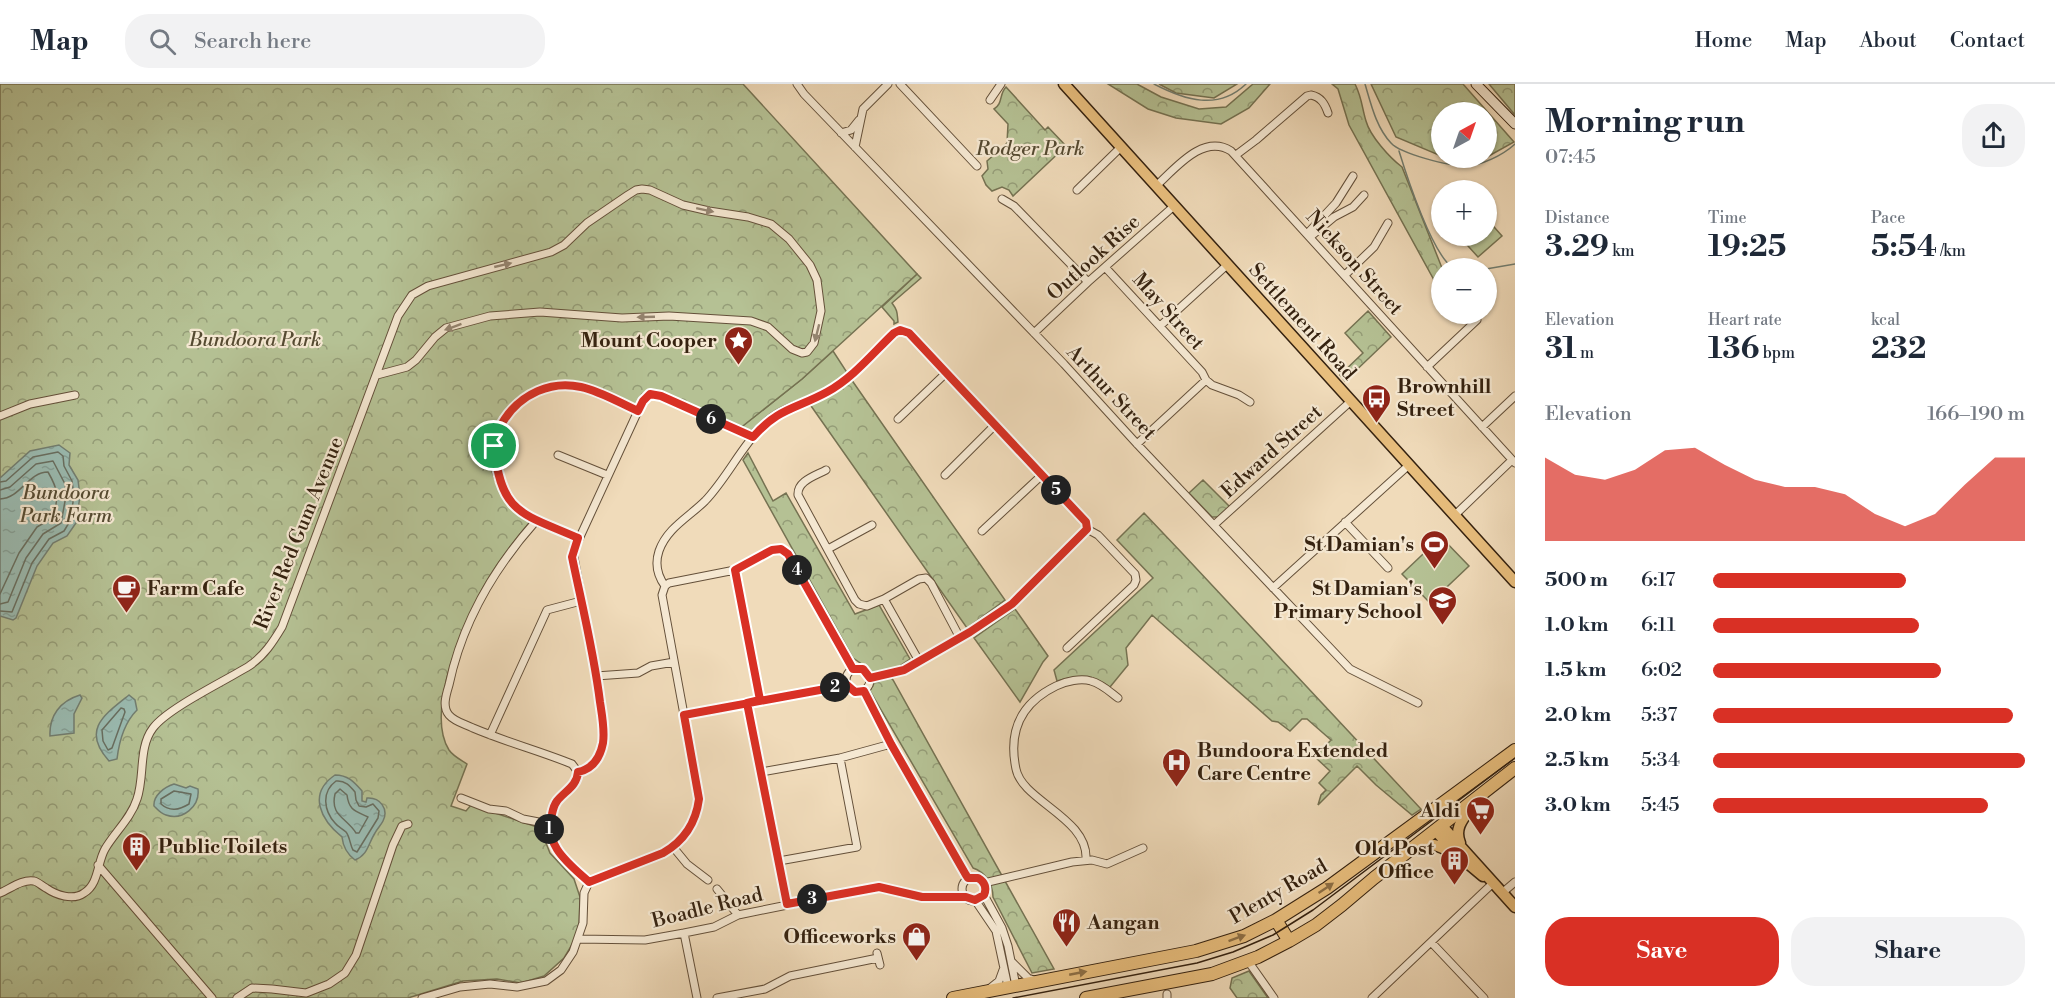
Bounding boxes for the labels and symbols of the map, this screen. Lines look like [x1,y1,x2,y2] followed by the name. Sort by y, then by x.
[1431,102,1497,168] north arrow
[975,137,1084,162] park label: Rodger Park
[1300,205,1408,321] street label: Nickson Street
[696,206,715,215] one-way arrow
[1042,210,1146,306] street label: Outlook Rise
[1243,258,1361,386] street label: Settlement Road
[494,260,512,270] one-way arrow
[1127,268,1209,356] street label: May Street
[636,312,655,321] one-way arrow
[444,322,462,332] one-way arrow
[811,323,821,342] one-way arrow
[722,324,754,366] place icon: Mount Cooper
[188,328,321,353] park label: Bundoora Park
[581,329,717,354] place label: Mount Cooper
[1060,340,1161,446] street label: Arthur Street
[1397,375,1492,423] place label: Brownhill Street
[1360,382,1392,424] bus stop icon: Brownhill Street
[1216,400,1328,504] street label: Edward Street
[696,404,726,434] pin: 6
[468,420,519,471] pin
[249,433,350,634] street label: River Red Gum Avenue
[1041,475,1071,505] pin: 5
[19,481,113,529] park label: Bundoora Park Farm
[1419,528,1451,570] sports icon: St Damian's
[1304,533,1414,558] place label: St Damian's
[782,555,812,585] pin: 4
[110,572,142,614] cafe icon: Farm Cafe
[147,577,245,602] place label: Farm Cafe
[1274,577,1422,625] place label: St Damian's Primary School
[1427,584,1459,626] school or university icon: St Damian's Primary School
[820,672,850,702] pin: 2
[1197,739,1389,787] place label: Bundoora Extended Care Centre
[1160,746,1192,788] hospital icon: Bundoora Extended Care Centre
[1465,794,1497,836] supermarket icon: Aldi
[1419,799,1461,824] place label: Aldi
[534,814,564,844] pin: 1
[121,830,153,872] building icon: Public Toilets
[158,835,287,860] place label: Public Toilets
[1355,837,1435,885] place label: Old Post Office
[1439,844,1471,886] building icon: Old Post Office
[1225,854,1333,930] street label: Plenty Road
[648,882,766,935] street label: Boadle Road
[1318,883,1334,894] one-way arrow
[797,884,827,914] pin: 3
[1050,906,1082,948] restaurant icon: Aangan
[1086,911,1160,936] place label: Aangan
[901,920,933,962] shop icon: Officeworks
[783,925,896,950] place label: Officeworks
[1229,933,1247,943] one-way arrow
[1069,968,1088,977] one-way arrow

